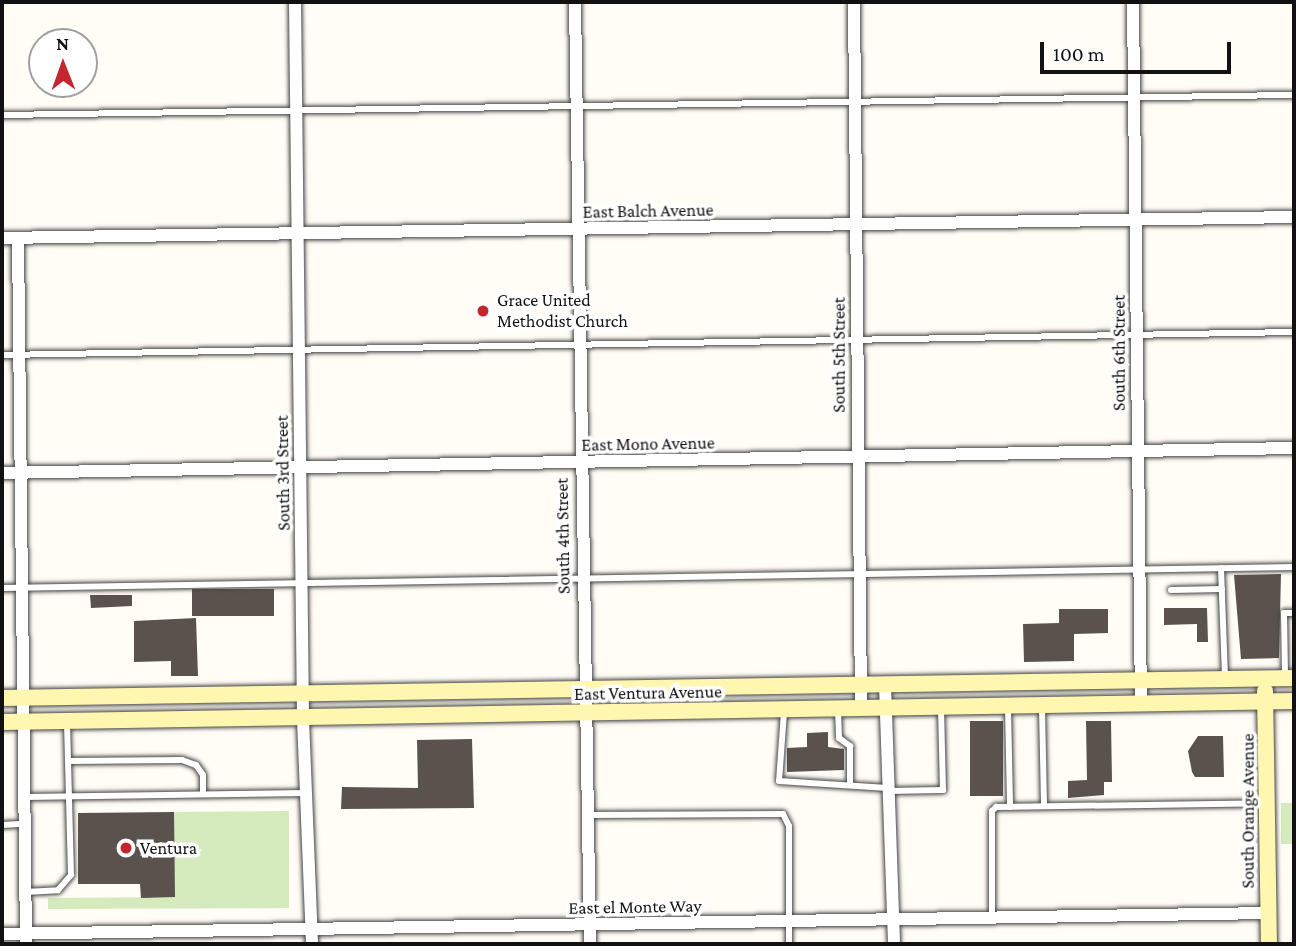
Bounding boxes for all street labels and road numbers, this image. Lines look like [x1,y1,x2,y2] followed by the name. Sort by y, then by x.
[582,199,714,223] street label: East Balch Avenue
[1108,295,1130,411] street label: South 6th Street
[828,297,850,413] street label: South 5th Street
[271,415,295,531] street label: South 3rd Street
[581,432,715,456] street label: East Mono Avenue
[551,478,575,594] street label: South 4th Street
[574,681,722,705] street label: East Ventura Avenue
[1237,734,1259,888] street label: South Orange Avenue
[568,895,702,919] street label: East el Monte Way

